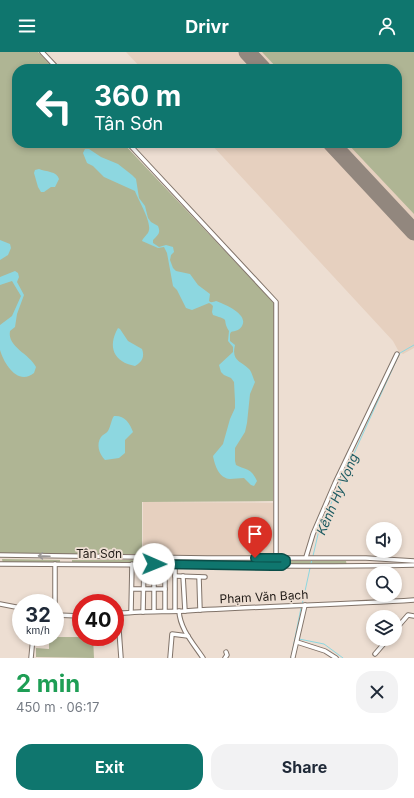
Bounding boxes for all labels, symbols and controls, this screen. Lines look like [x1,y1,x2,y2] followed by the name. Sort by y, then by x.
[16,15,38,37] icon: menu
[376,15,398,37] icon: person
[185,16,229,37] text: Drivr
[94,79,181,113] text: 360 m
[28,80,80,132] icon: left
[94,113,163,134] text: Tân Sơn
[313,451,361,537] water label: Kênh Hy Vọng
[238,517,272,558] pin
[366,522,402,646] map controls
[366,522,402,558] button: sound
[244,523,266,545] icon: arrive
[133,543,175,585] position arrow
[76,546,122,561] street label: Tân Sơn
[38,552,51,560] one-way arrow
[366,566,402,602] button: search
[219,587,309,606] street label: Phạm Văn Bạch
[72,594,124,646] speed limit sign: 40
[25,603,51,627] text: 32
[366,610,402,646] button: layers
[26,624,50,636] text: km/h
[16,669,80,698] text: 2 min
[356,671,398,713] button: close
[16,699,99,715] text: 450 m · 06:17
[16,744,203,790] button: Exit
[211,744,398,790] button: Share

